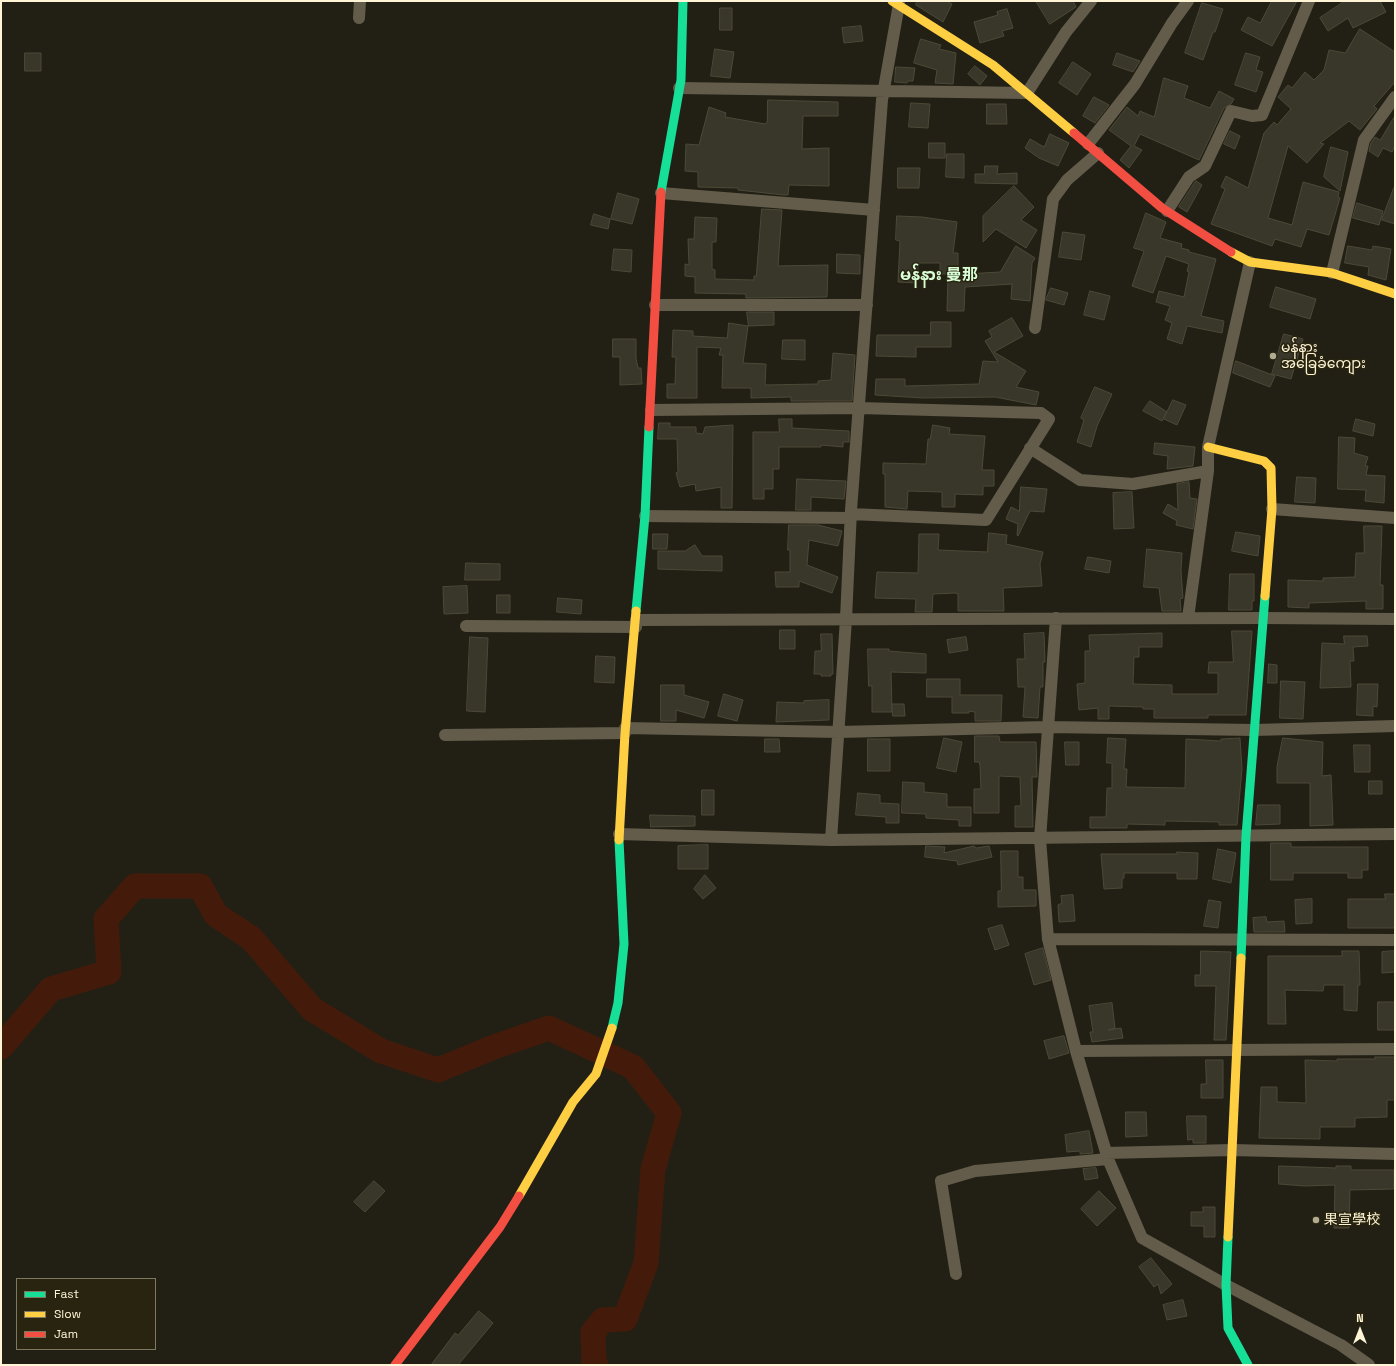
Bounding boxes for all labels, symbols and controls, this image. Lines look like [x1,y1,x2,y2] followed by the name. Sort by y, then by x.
[900,266,978,286] district label: မန်နား 曼那
[1281,340,1366,372] place label: မန်နား အခြေခံကျေား
[1268,351,1278,361] marker: မန်နား အခြေခံကျေား
[1324,1212,1380,1228] place label: 果宣學校
[1311,1215,1321,1225] marker: 果宣學校
[16,1278,156,1350] legend
[54,1286,79,1302] text: Fast
[54,1306,81,1322] text: Slow
[1340,1310,1380,1350] north arrow
[1356,1311,1364,1325] text: N
[54,1326,78,1342] text: Jam

